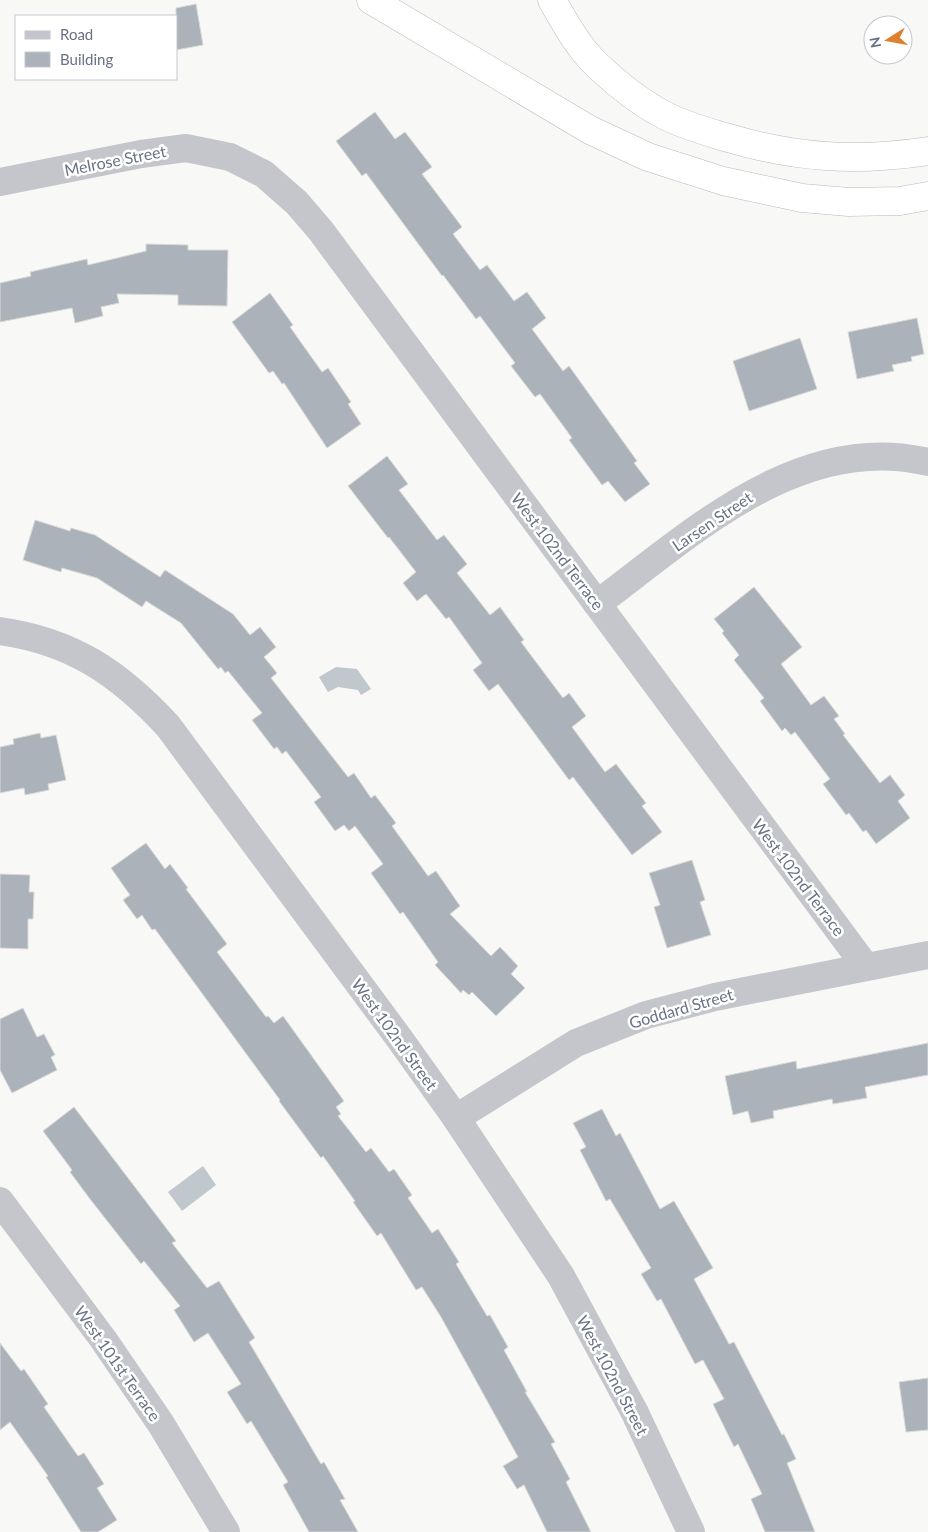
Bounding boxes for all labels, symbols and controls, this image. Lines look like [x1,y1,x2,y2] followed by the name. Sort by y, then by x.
[15,15,178,80] legend
[863,15,913,65] north arrow
[60,25,93,43] text: Road
[865,36,884,49] text: N
[60,50,113,68] text: Building
[63,141,168,179] street label: Melrose Street
[668,487,756,555] street label: Larsen Street
[508,489,608,613] street label: West 102nd Terrace
[749,815,849,939] street label: West 102nd Terrace
[348,975,442,1094] street label: West 102nd Street
[627,984,735,1032] street label: Goddard Street
[71,1302,165,1424] street label: West 101st Terrace
[573,1312,653,1438] street label: West 102nd Street

